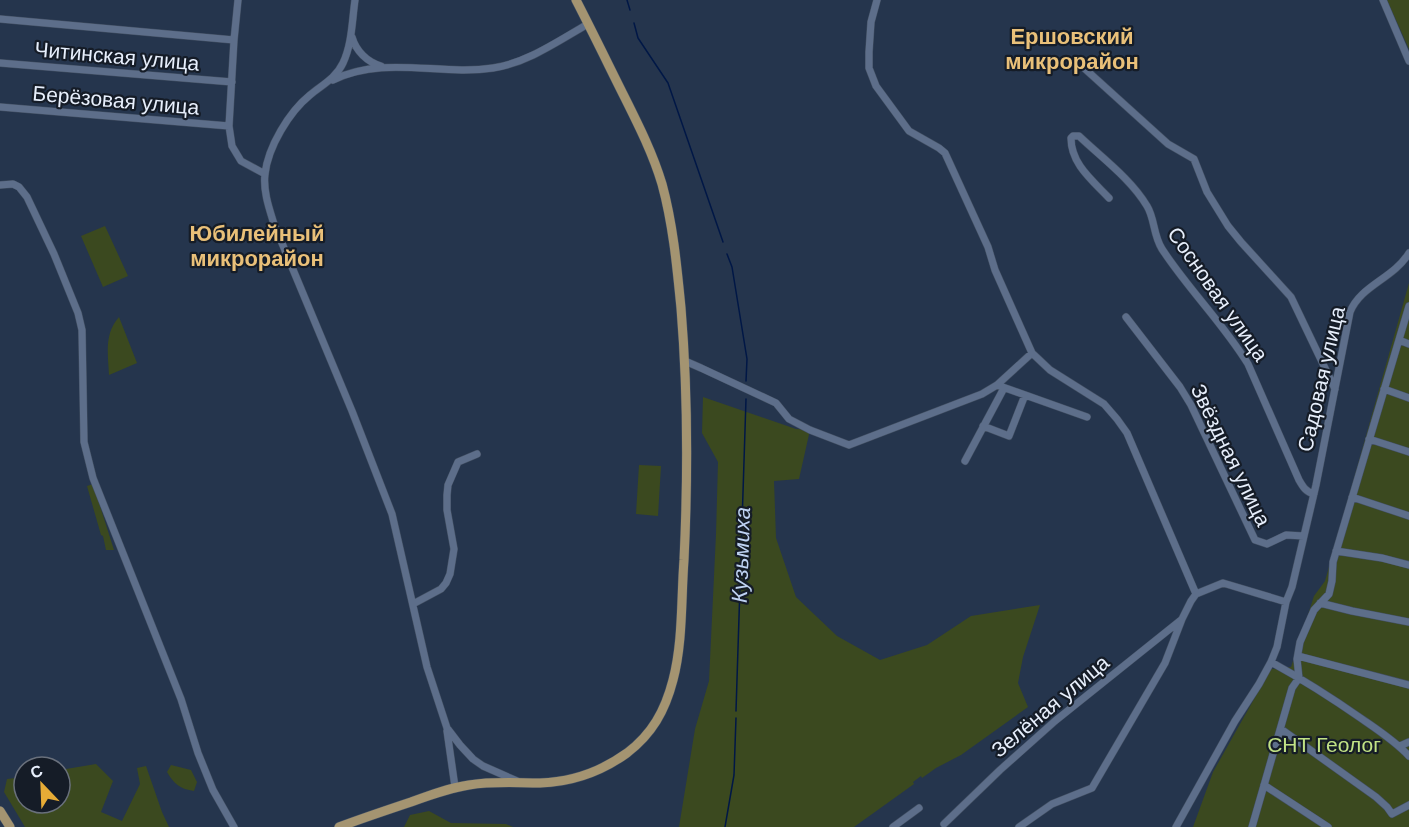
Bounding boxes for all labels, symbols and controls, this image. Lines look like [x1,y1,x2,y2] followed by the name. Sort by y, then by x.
[1005,24,1139,74] district label: Ершовский микрорайон
[34,37,201,75] street label: Читинская улица
[32,81,201,119] street label: Берёзовая улица
[190,221,324,271] district label: Юбилейный микрорайон
[1163,223,1273,366] street label: Сосновая улица
[1293,304,1349,454] street label: Садовая улица
[1187,380,1275,530] street label: Звёздная улица
[727,507,755,603] water label: Кузьмиха
[987,650,1113,762] street label: Зелёная улица
[1267,733,1381,756] park label: СНТ Геолог
[12,755,72,815] north arrow
[28,761,45,782] text: С

